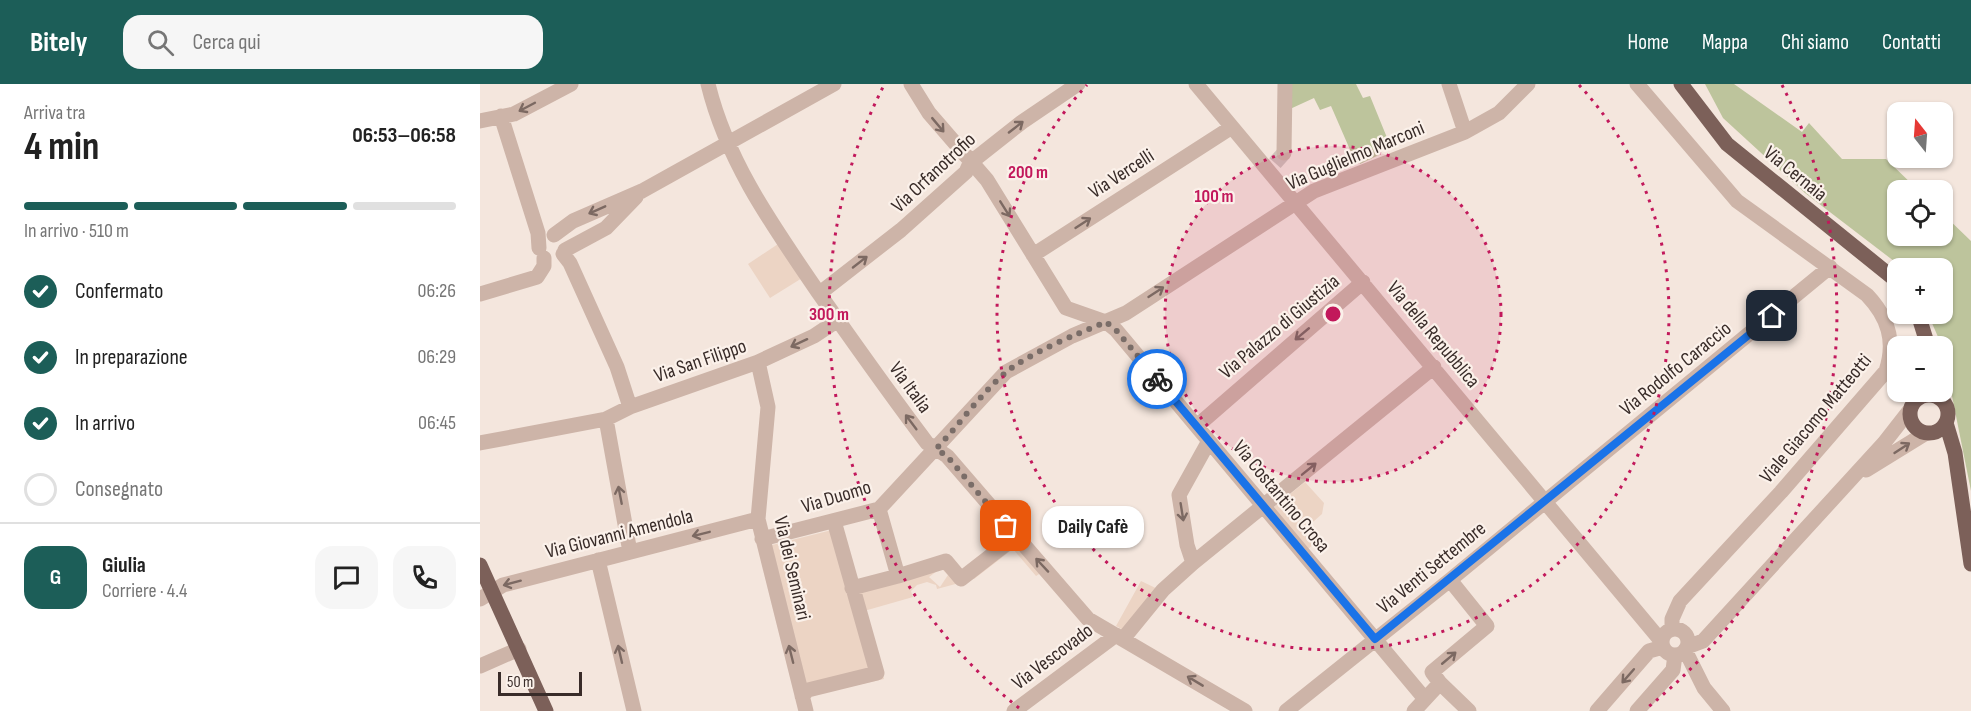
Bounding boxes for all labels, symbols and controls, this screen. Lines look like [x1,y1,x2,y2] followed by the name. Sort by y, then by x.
[123,15,543,69] search box
[30,26,87,59] text: Bitely
[144,26,177,59] icon: search
[192,29,261,56] text: Cerca qui
[1628,30,1669,55] text: Home
[1702,30,1748,55] text: Mappa
[1781,30,1849,55] text: Chi siamo
[1882,30,1941,55] text: Contatti
[24,101,86,125] text: Arriva tra
[519,101,536,113] one-way arrow
[1887,102,1953,168] north arrow
[1887,102,1953,402] map controls
[1283,116,1428,196] street label: Via Guglielmo Marconi
[932,117,945,133] one-way arrow
[1008,121,1024,134] one-way arrow
[352,122,456,149] text: 06:53–06:58
[24,124,99,171] text: 4 min
[887,128,981,218] street label: Via Orfanotrofio
[1759,141,1832,207] street label: Via Cernaia
[1084,144,1159,204] street label: Via Vercelli
[1008,162,1048,183] text: 200 m
[1887,180,1953,246] button: locate
[1195,186,1234,207] text: 100 m
[1000,200,1012,217] one-way arrow
[588,205,606,216] one-way arrow
[1074,217,1091,230] one-way arrow
[24,219,129,243] text: In arrivo · 510 m
[852,255,868,268] one-way arrow
[1887,258,1953,324] button: +
[1215,270,1345,384] street label: Via Palazzo di Giustizia
[24,275,57,308] icon: check
[1382,276,1485,393] street label: Via della Repubblica
[75,278,163,305] text: Confermato
[418,279,456,303] text: 06:26
[1148,286,1164,298] one-way arrow
[1746,290,1797,341] pin
[1755,299,1788,332] icon: home
[809,304,849,325] text: 300 m
[1323,304,1343,324] centre of rings
[1615,317,1736,421] street label: Via Rodolfo Caraccio
[1294,327,1310,340] one-way arrow
[651,334,750,388] street label: Via San Filippo
[1887,336,1953,402] button: −
[791,338,809,350] one-way arrow
[24,341,57,374] icon: check
[75,344,188,371] text: In preparazione
[417,345,456,369] text: 06:29
[1127,349,1187,409] courier
[1755,349,1877,488] street label: Viale Giacomo Matteotti
[884,358,937,418] street label: Via Italia
[1141,363,1174,396] icon: bike
[24,407,57,440] icon: check
[75,410,135,437] text: In arrivo
[418,411,456,435] text: 06:45
[904,414,917,430] one-way arrow
[1227,436,1335,558] street label: Via Costantino Crosa
[1893,441,1910,453] one-way arrow
[1301,462,1317,475] one-way arrow
[799,475,874,519] street label: Via Duomo
[75,476,163,503] text: Consegnato
[614,485,625,505] one-way arrow
[980,500,1031,551] pin
[1176,502,1187,521] one-way arrow
[543,504,695,564] street label: Via Giovanni Amendola
[1042,505,1144,547] callout: Daily Cafè
[989,509,1022,542] icon: bag
[768,514,816,622] street label: Via dei Seminari
[1058,515,1128,539] text: Daily Cafè
[1372,517,1491,619] street label: Via Venti Settembre
[692,528,711,540] one-way arrow
[315,546,378,609] button: chat
[393,546,456,609] button: phone
[102,552,146,579] text: Giulia
[1034,557,1049,572] one-way arrow
[50,564,61,591] text: G
[503,577,522,589] one-way arrow
[102,579,187,603] text: Corriere · 4.4
[1007,619,1098,695] street label: Via Vescovado
[614,645,626,664] one-way arrow
[785,645,797,664] one-way arrow
[1441,651,1456,665] one-way arrow
[1621,668,1635,683] one-way arrow
[498,669,582,696] scale bar
[507,673,533,692] text: 50 m
[1187,675,1204,687] one-way arrow

